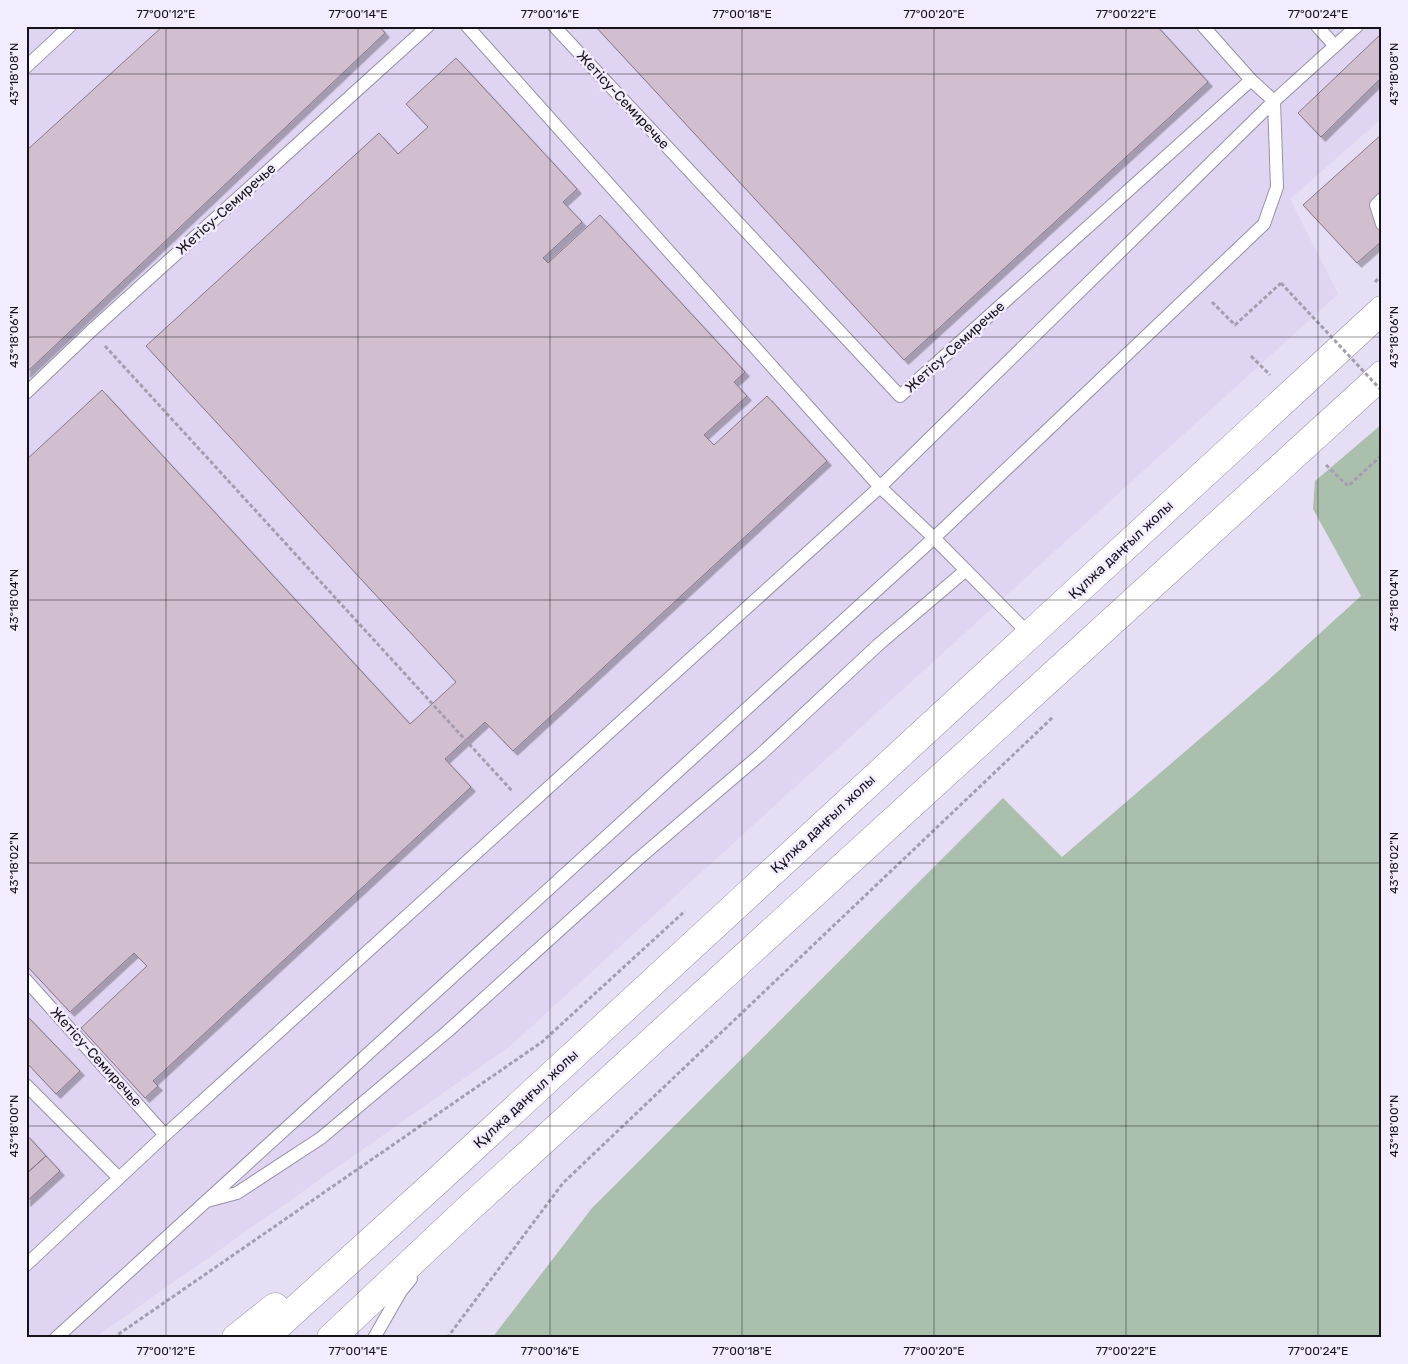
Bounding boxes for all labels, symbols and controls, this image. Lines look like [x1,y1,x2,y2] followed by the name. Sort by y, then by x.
[137,7,195,21] text: 77°00'12"E
[329,7,387,21] text: 77°00'14"E
[521,7,579,21] text: 77°00'16"E
[712,7,772,21] text: 77°00'18"E
[903,7,965,21] text: 77°00'20"E
[1096,7,1156,21] text: 77°00'22"E
[1288,7,1348,21] text: 77°00'24"E
[7,43,21,105] text: 43°18'08"N
[1387,43,1401,105] text: 43°18'08"N
[573,47,673,153] street label: Жетісу-Семиречье
[173,160,279,258] street label: Жетісу-Семиречье
[902,298,1008,396] street label: Жетісу-Семиречье
[7,306,21,368] text: 43°18'06"N
[1387,306,1401,368] text: 43°18'06"N
[1065,497,1177,603] street label: Құлжа даңғыл жолы
[7,569,21,631] text: 43°18'04"N
[1387,569,1401,631] text: 43°18'04"N
[767,771,879,877] street label: Құлжа даңғыл жолы
[7,832,21,894] text: 43°18'02"N
[1387,832,1401,894] text: 43°18'02"N
[47,1004,145,1110] street label: Жетісу-Семиречье
[470,1046,582,1152] street label: Құлжа даңғыл жолы
[7,1095,21,1157] text: 43°18'00"N
[1387,1095,1401,1157] text: 43°18'00"N
[137,1344,195,1358] text: 77°00'12"E
[329,1344,387,1358] text: 77°00'14"E
[521,1344,579,1358] text: 77°00'16"E
[712,1344,772,1358] text: 77°00'18"E
[903,1344,965,1358] text: 77°00'20"E
[1096,1344,1156,1358] text: 77°00'22"E
[1288,1344,1348,1358] text: 77°00'24"E

